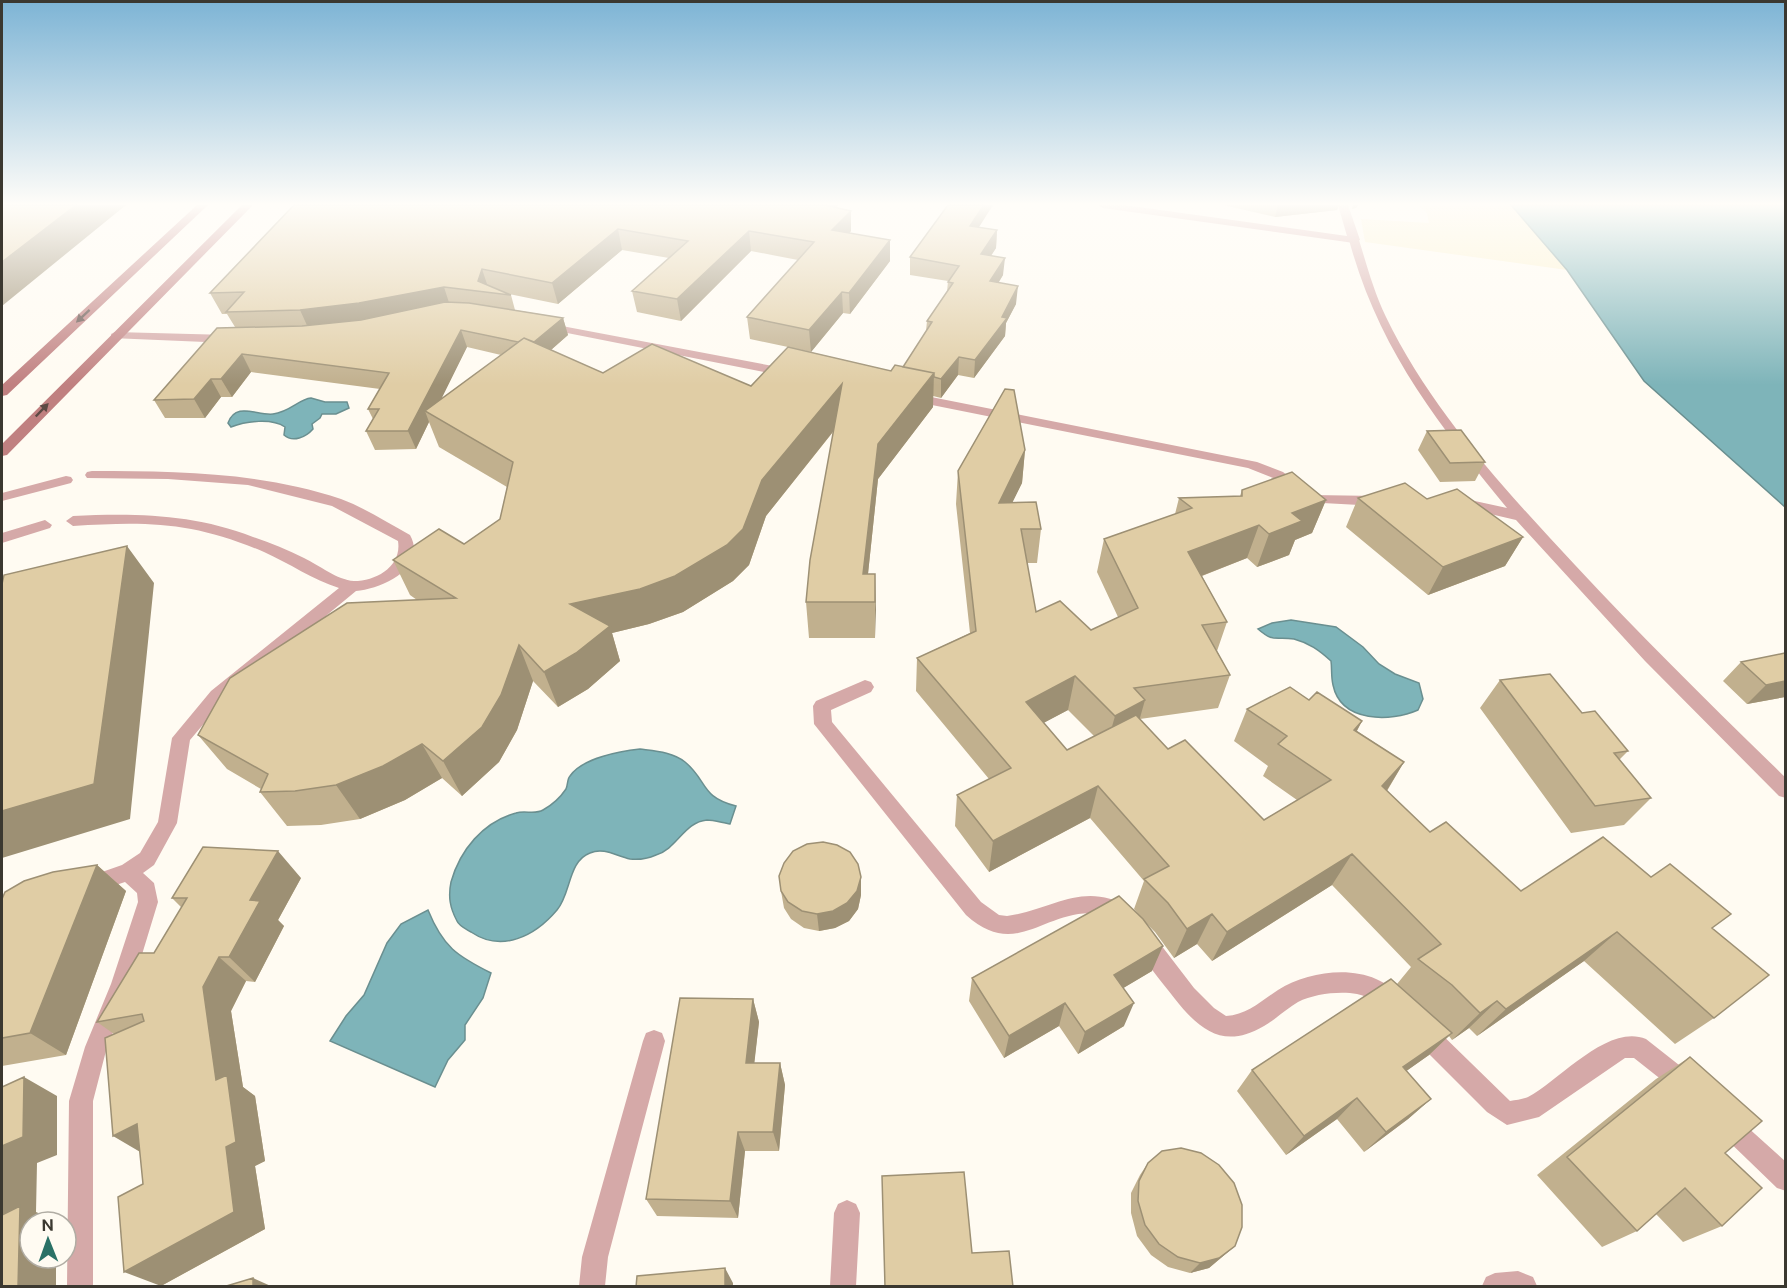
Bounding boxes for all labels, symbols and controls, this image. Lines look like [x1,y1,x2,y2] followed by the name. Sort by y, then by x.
[76,309,91,323] one-way arrow
[35,404,49,418] one-way arrow
[18,1210,78,1270] north arrow
[41,1216,54,1235] text: N

